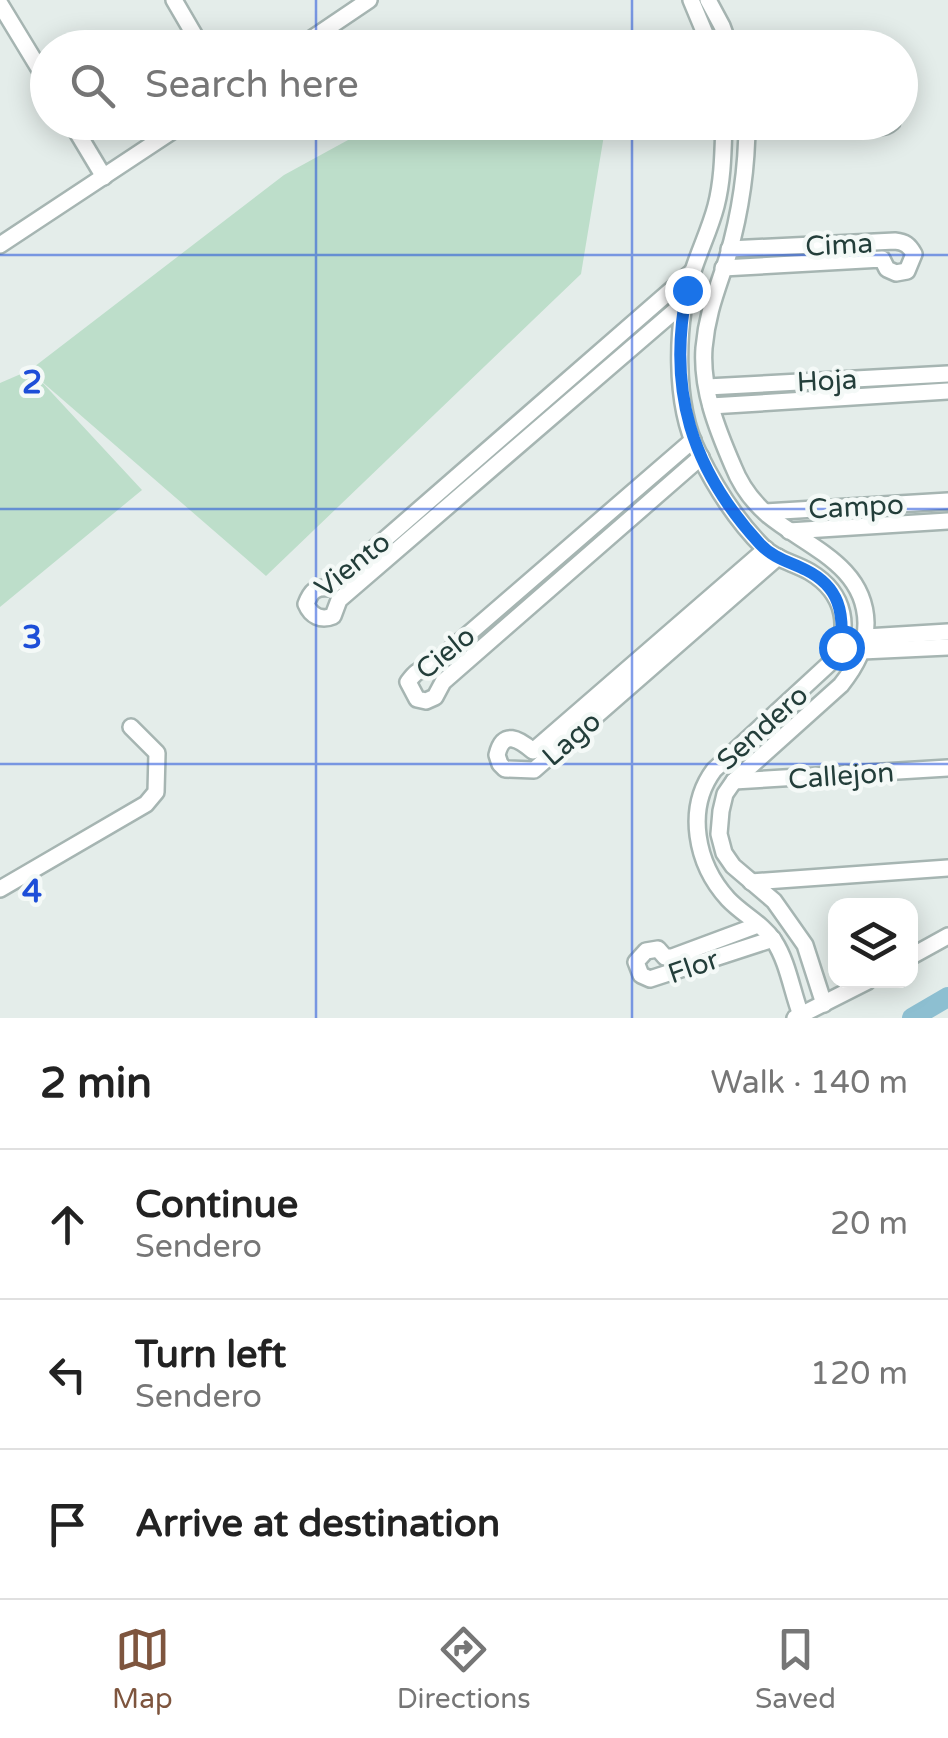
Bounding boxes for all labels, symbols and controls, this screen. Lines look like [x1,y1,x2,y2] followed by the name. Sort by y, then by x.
[30,30,918,140] search box
[65,58,120,113] icon: search
[145,62,359,108] text: Search here
[804,226,874,264] street label: Cima
[665,268,711,314] route end
[796,362,858,400] street label: Hoja
[22,364,42,402] text: 2
[807,488,905,526] street label: Campo
[308,525,397,605] street label: Viento
[22,619,42,657] text: 3
[409,619,482,687] street label: Cielo
[819,625,865,671] route start
[710,678,815,778] street label: Sendero
[535,704,608,773] street label: Lago
[787,755,895,797] street label: Callejon
[22,873,42,911] text: 4
[828,898,918,988] map controls
[828,898,918,988] button: layers
[663,942,723,991] street label: Flor
[40,1058,152,1109] text: 2 min
[711,1064,908,1102] text: Walk · 140 m
[135,1182,298,1228] text: Continue
[40,1197,95,1252] icon: ahead
[830,1205,908,1243] text: 20 m
[135,1228,262,1266] text: Sendero
[135,1332,286,1378] text: Turn left
[40,1347,95,1402] icon: left
[810,1355,908,1393] text: 120 m
[135,1378,262,1416] text: Sendero
[40,1497,95,1552] icon: arrive
[135,1501,500,1547] text: Arrive at destination
[112,1622,173,1716] tab: Map
[397,1622,531,1716] tab: Directions
[755,1622,836,1716] tab: Saved

